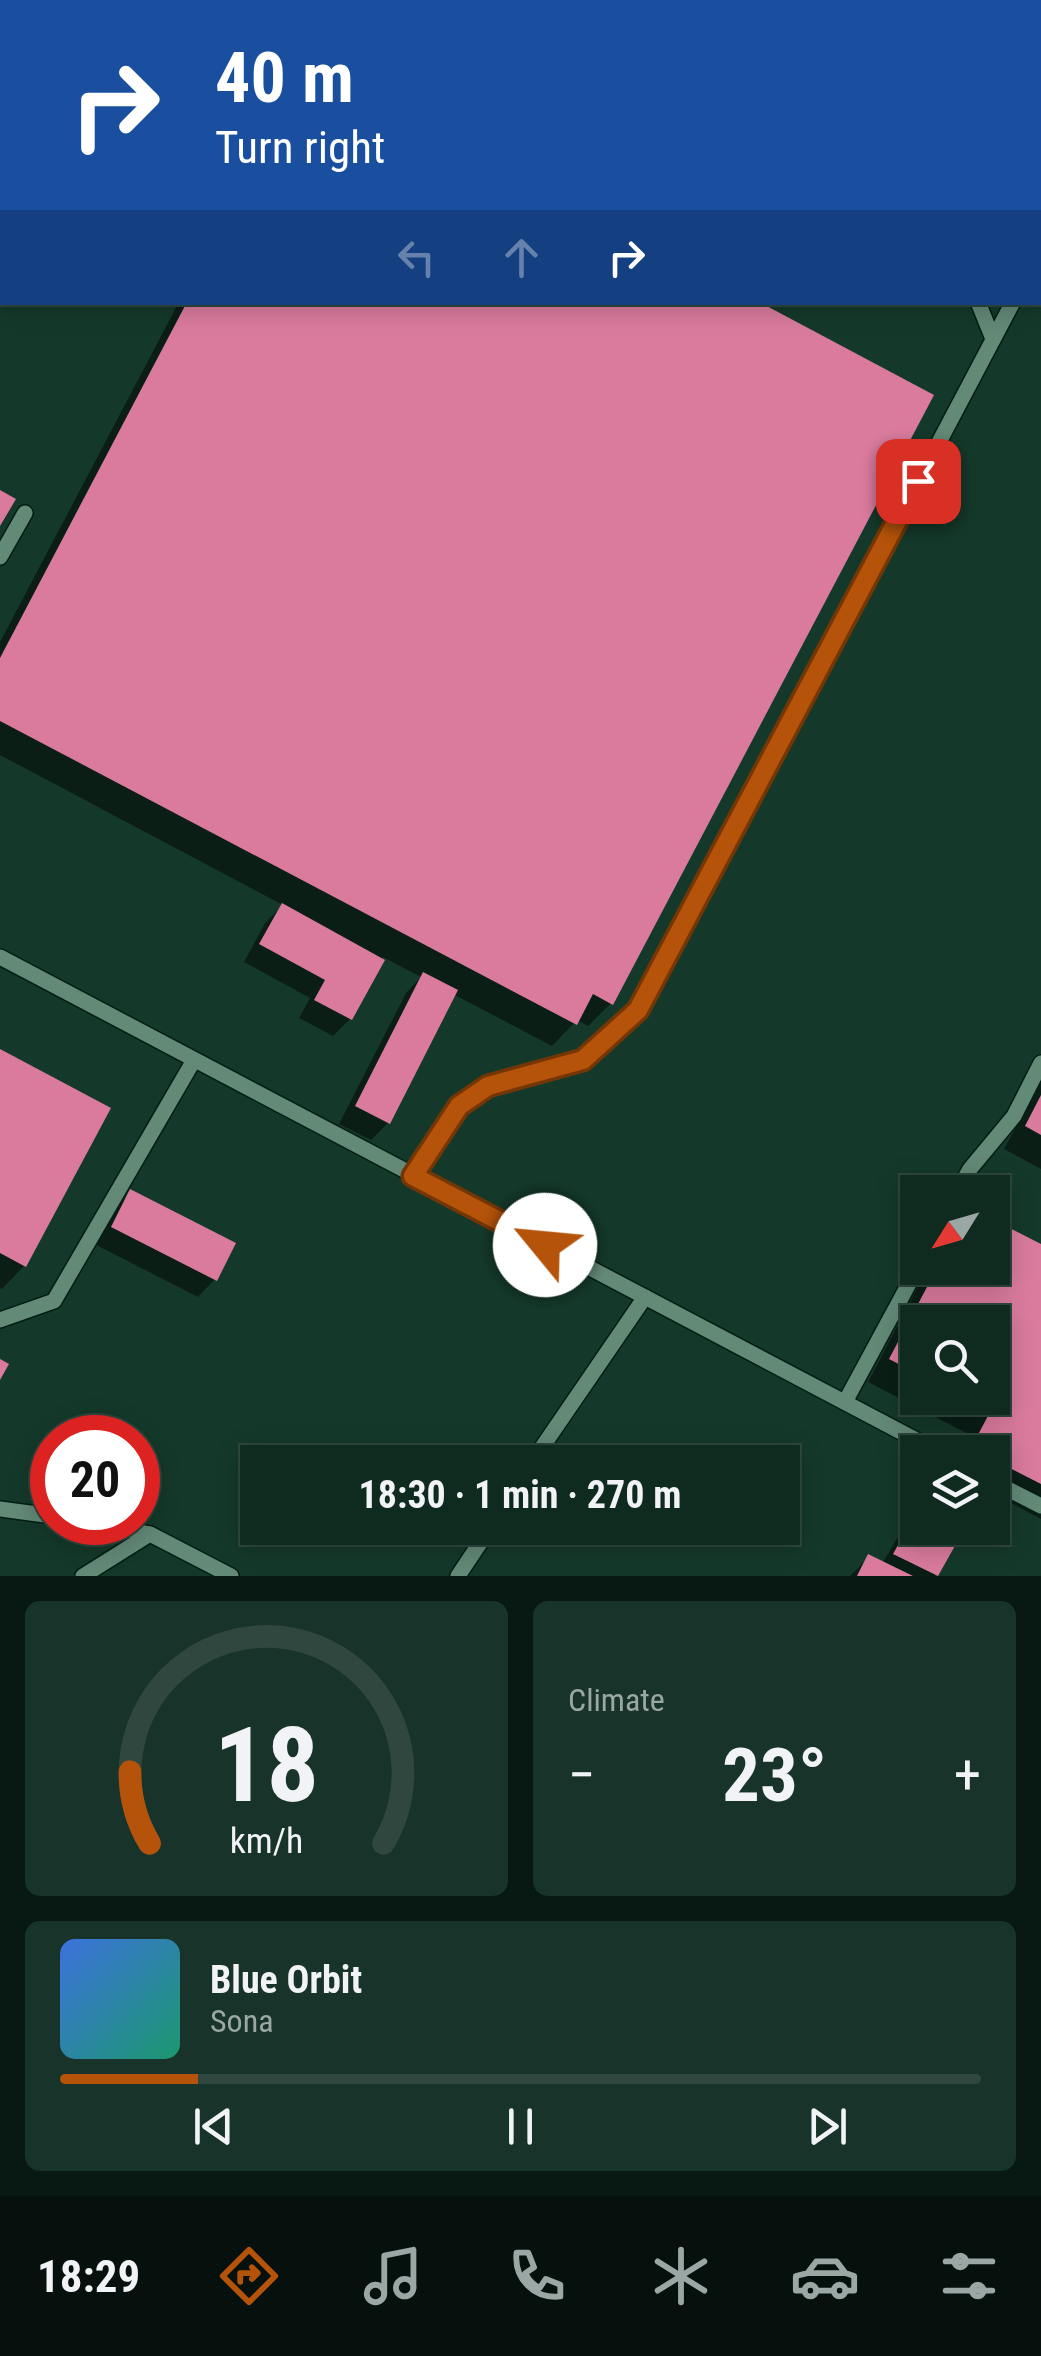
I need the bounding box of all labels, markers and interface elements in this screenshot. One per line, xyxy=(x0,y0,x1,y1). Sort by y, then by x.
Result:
text: 40 m xyxy=(215,37,354,119)
icon: right xyxy=(50,40,180,170)
text: Turn right xyxy=(215,121,385,174)
icon: left xyxy=(389,230,444,285)
icon: ahead xyxy=(494,230,549,285)
icon: right xyxy=(599,230,654,285)
pin xyxy=(876,439,961,524)
icon: arrive xyxy=(891,454,946,509)
north arrow xyxy=(900,1175,1010,1285)
map controls xyxy=(900,1175,1010,1545)
position arrow xyxy=(493,1193,597,1297)
button: search xyxy=(900,1305,1010,1415)
speed limit sign: 20 xyxy=(30,1415,160,1545)
button: layers xyxy=(900,1435,1010,1545)
text: 18:30 · 1 min · 270 m xyxy=(359,1473,681,1517)
text: Climate xyxy=(568,1681,665,1719)
text: 18 xyxy=(214,1705,319,1826)
text: 23° xyxy=(722,1731,827,1819)
text: − xyxy=(568,1743,596,1807)
text: + xyxy=(954,1743,981,1807)
text: km/h xyxy=(230,1820,303,1862)
text: Blue Orbit xyxy=(210,1958,362,2002)
text: Sona xyxy=(210,2002,273,2040)
icon: previous xyxy=(186,2099,241,2154)
icon: pause xyxy=(493,2099,548,2154)
icon: next xyxy=(800,2099,855,2154)
icon: directions xyxy=(214,2241,284,2311)
icon: music xyxy=(358,2241,428,2311)
icon: phone xyxy=(502,2241,572,2311)
icon: climate xyxy=(646,2241,716,2311)
icon: car xyxy=(790,2241,860,2311)
icon: filters xyxy=(934,2241,1004,2311)
text: 18:29 xyxy=(37,2250,140,2303)

